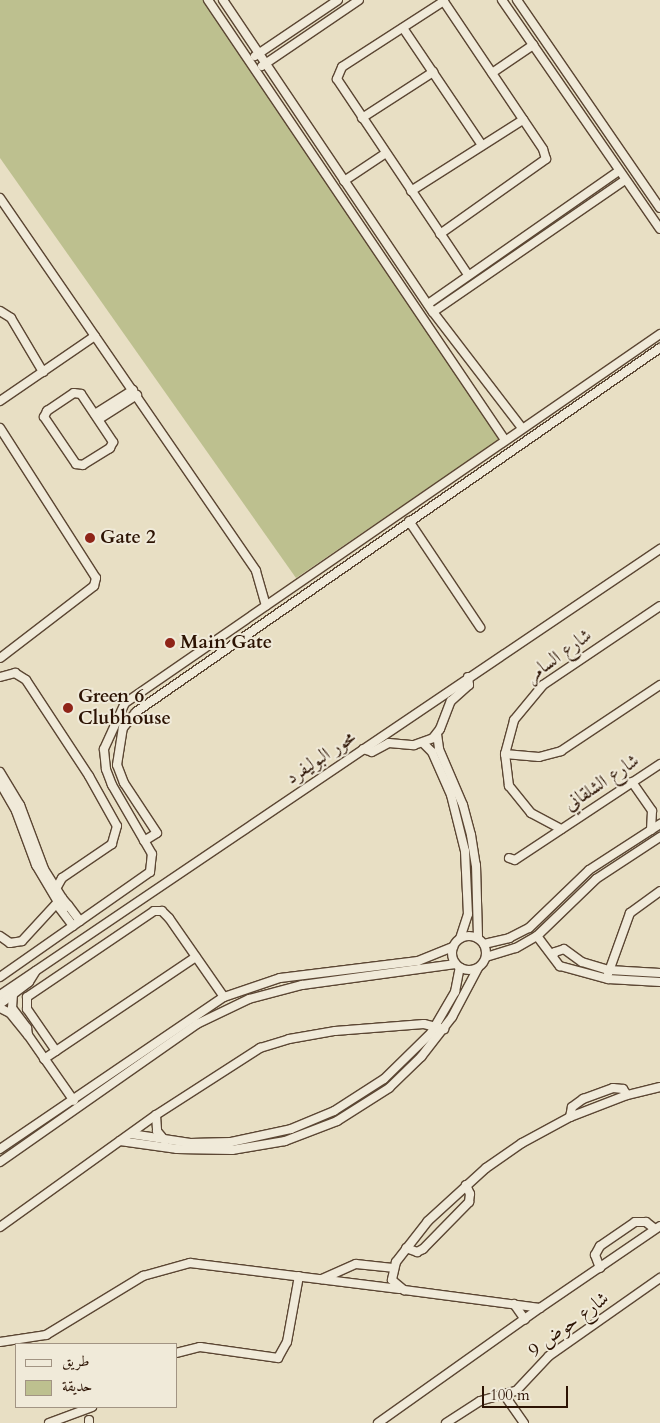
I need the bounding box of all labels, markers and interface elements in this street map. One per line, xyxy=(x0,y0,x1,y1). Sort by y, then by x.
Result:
place label: Gate 2 xyxy=(100,527,156,549)
marker: Gate 2 xyxy=(84,532,96,544)
street label: شارع السامر xyxy=(521,624,597,688)
place label: Main Gate xyxy=(180,632,272,654)
marker: Main Gate xyxy=(164,637,176,649)
place label: Green 6 Clubhouse xyxy=(78,686,171,730)
marker: Green 6 Clubhouse xyxy=(62,702,74,714)
street label: محور البوليفرد xyxy=(282,726,360,790)
street label: شارع الشلقاني xyxy=(560,750,644,816)
street label: شارع حوض 9 xyxy=(524,1287,614,1363)
legend xyxy=(15,1343,178,1408)
text: طريق xyxy=(62,1351,89,1371)
text: حديقة xyxy=(62,1376,92,1396)
scale bar xyxy=(485,1376,571,1408)
text: 100 m xyxy=(490,1385,530,1405)

